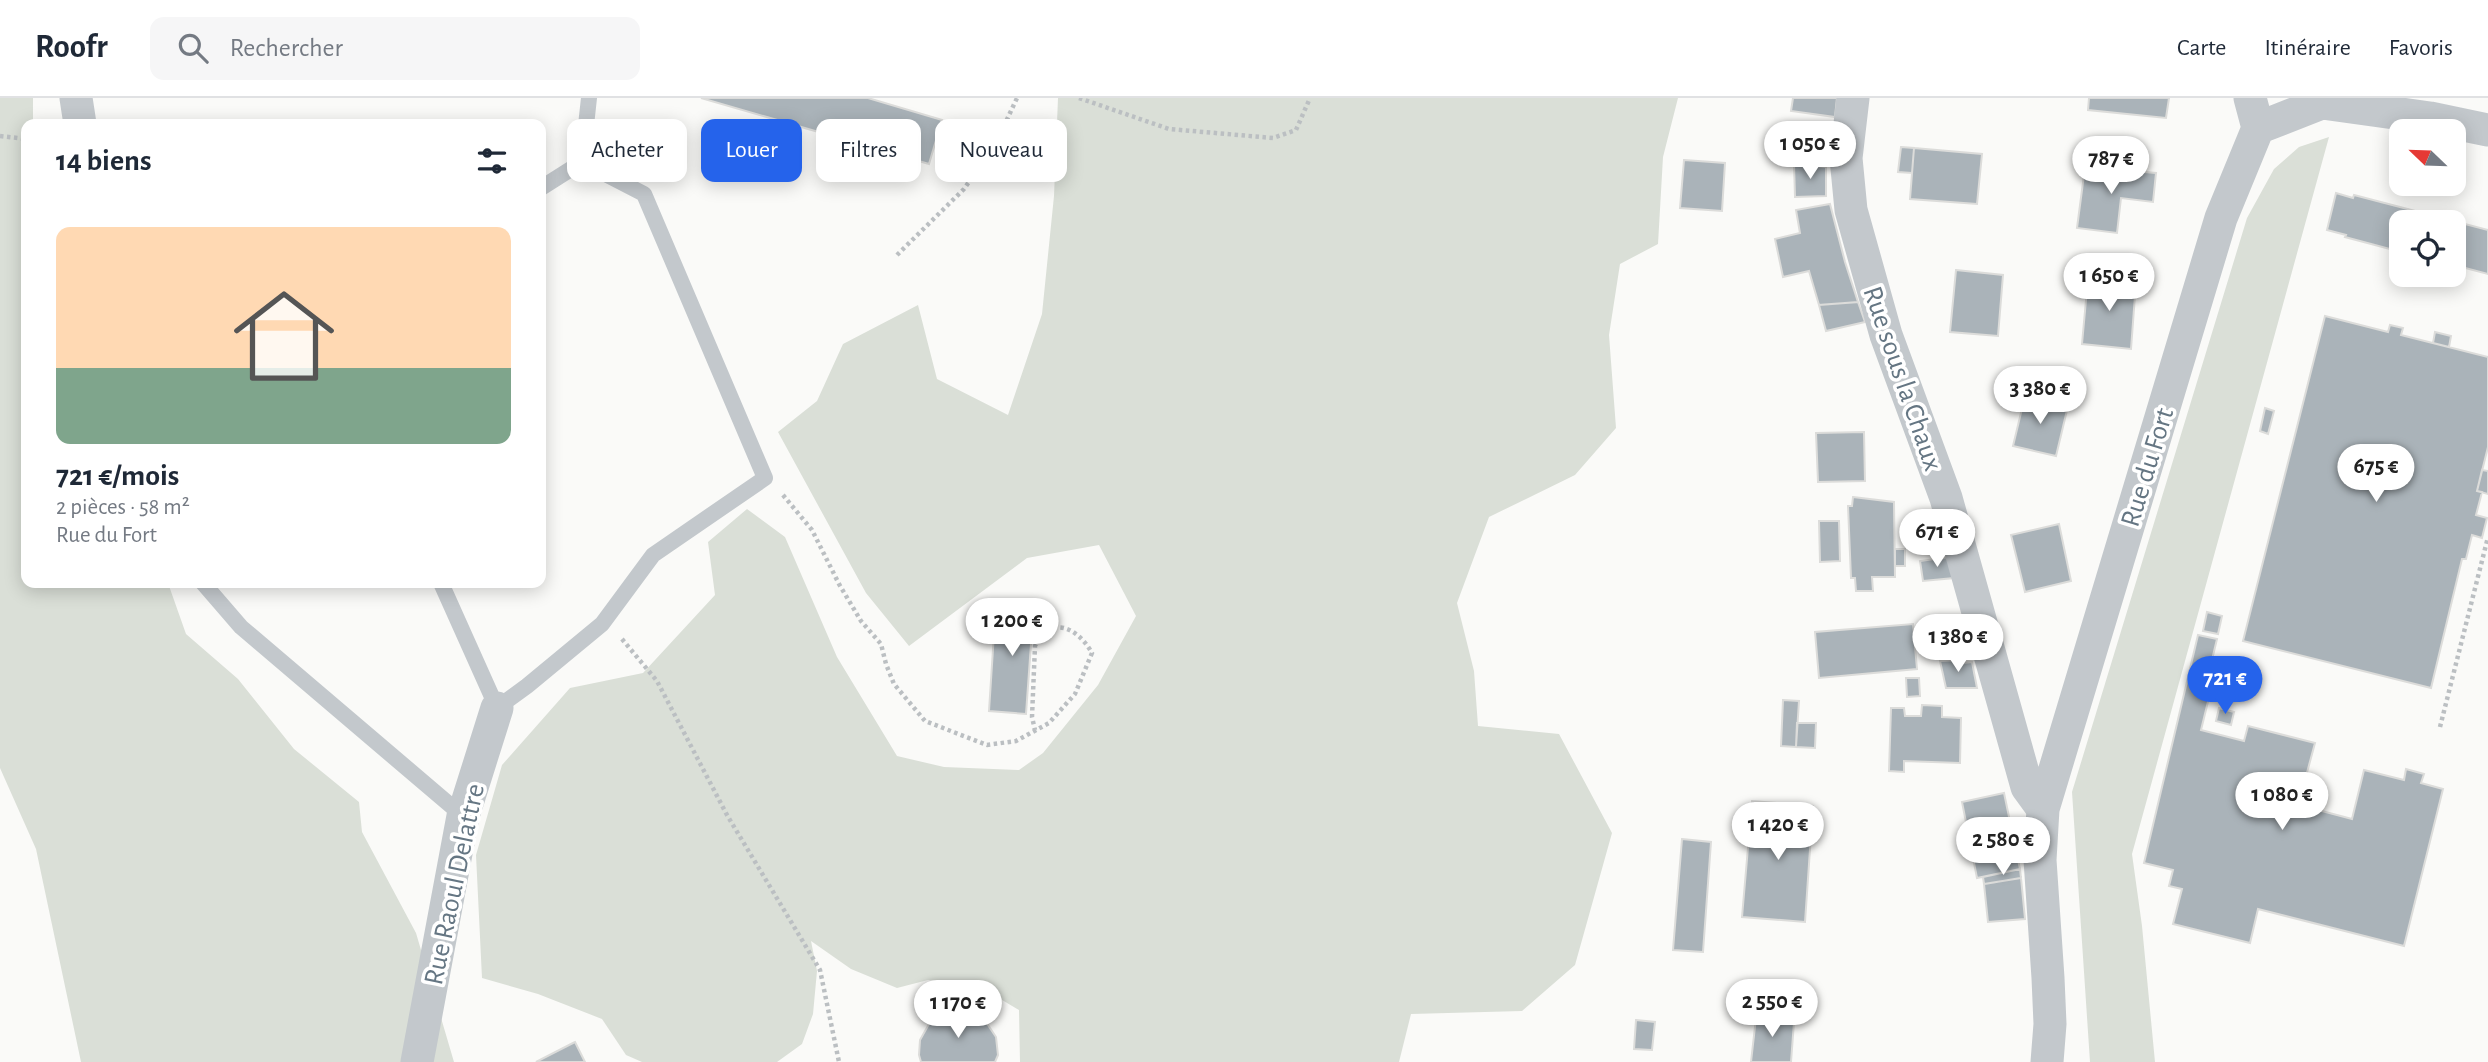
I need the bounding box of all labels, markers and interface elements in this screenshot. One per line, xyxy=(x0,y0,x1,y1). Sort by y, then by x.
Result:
search box xyxy=(150,17,640,80)
icon: search xyxy=(174,29,212,67)
text: Roofr xyxy=(35,31,108,64)
text: Rechercher xyxy=(230,35,343,61)
text: Carte xyxy=(2177,36,2226,60)
text: Itinéraire xyxy=(2264,36,2351,60)
text: Favoris xyxy=(2389,36,2453,60)
chip: Acheter xyxy=(567,119,687,182)
chip: Louer xyxy=(701,119,802,182)
chip: Filtres xyxy=(816,119,921,182)
chip: Nouveau xyxy=(935,119,1067,182)
north arrow xyxy=(2389,119,2466,196)
map controls xyxy=(2389,119,2466,287)
pin: 1 050 € xyxy=(1745,122,1875,181)
text: 1 050 € xyxy=(1780,132,1840,155)
pin: 787 € xyxy=(2062,136,2160,196)
icon: filters xyxy=(473,142,511,180)
text: 14 biens xyxy=(56,146,152,176)
text: 787 € xyxy=(2088,147,2134,170)
button: locate xyxy=(2389,210,2466,287)
pin: 1 650 € xyxy=(2044,254,2174,313)
text: 1 650 € xyxy=(2080,264,2139,287)
icon: home xyxy=(221,273,347,399)
street label: Rue sous la Chaux xyxy=(1857,283,1947,475)
pin: 3 380 € xyxy=(1975,366,2105,426)
text: 3 380 € xyxy=(2010,377,2070,400)
street label: Rue du Fort xyxy=(2117,405,2179,530)
pin: 675 € xyxy=(2327,444,2425,504)
text: 675 € xyxy=(2353,455,2399,478)
text: 721 €/mois xyxy=(56,461,179,491)
text: 2 pièces · 58 m² xyxy=(56,496,190,519)
pin: 671 € xyxy=(1888,510,1986,569)
text: 671 € xyxy=(1915,520,1959,543)
text: Rue du Fort xyxy=(56,524,157,547)
pin: 1 200 € xyxy=(947,598,1077,658)
text: 1 200 € xyxy=(982,609,1042,632)
pin: 1 380 € xyxy=(1893,614,2023,674)
text: 1 380 € xyxy=(1928,625,1988,648)
pin: 721 € xyxy=(2176,656,2274,716)
text: 721 € xyxy=(2203,667,2247,690)
pin: 1 080 € xyxy=(2217,772,2347,832)
street label: Rue Raoul Delattre xyxy=(420,781,490,988)
text: 1 080 € xyxy=(2251,783,2313,806)
pin: 1 420 € xyxy=(1713,802,1843,862)
text: 1 420 € xyxy=(1748,813,1808,836)
pin: 2 580 € xyxy=(1938,818,2068,877)
text: 2 580 € xyxy=(1972,828,2034,851)
pin: 2 550 € xyxy=(1707,979,1837,1039)
pin: 1 170 € xyxy=(893,981,1023,1040)
text: 2 550 € xyxy=(1742,990,1802,1013)
text: 1 170 € xyxy=(930,991,986,1014)

